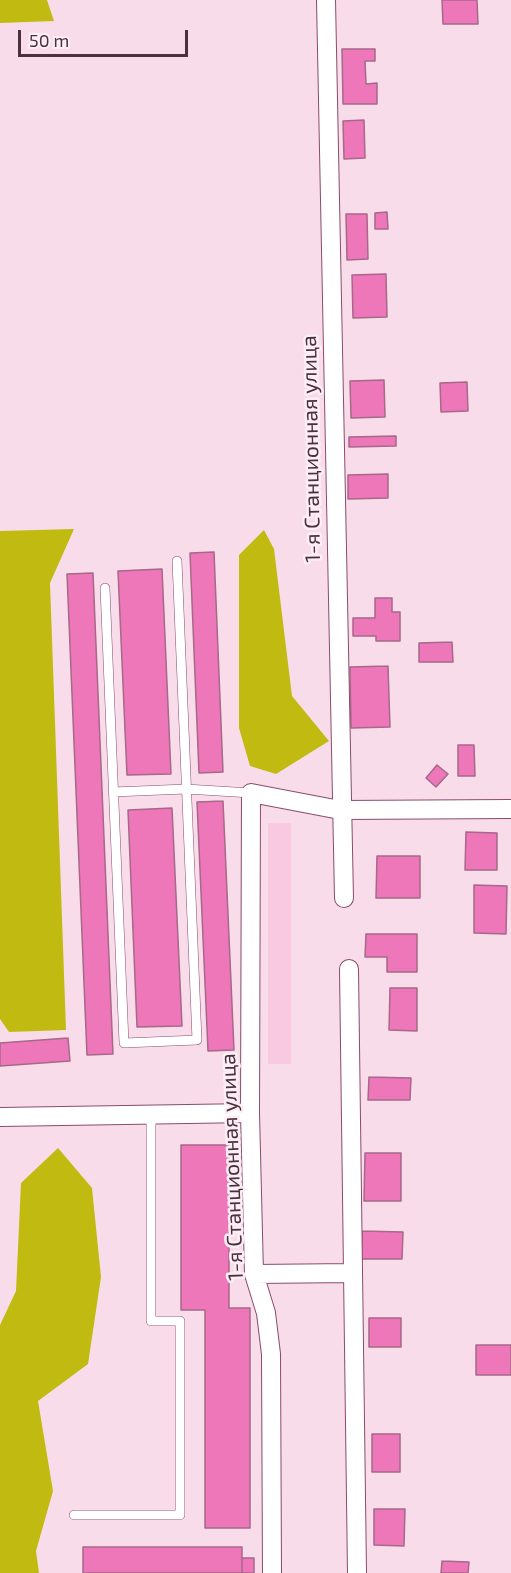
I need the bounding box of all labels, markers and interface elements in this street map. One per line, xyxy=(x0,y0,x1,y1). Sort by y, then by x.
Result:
scale bar xyxy=(21,18,190,56)
text: 50 m xyxy=(29,29,69,51)
street label: 1-я Станционная улица xyxy=(296,335,326,563)
street label: 1-я Станционная улица xyxy=(215,1053,249,1281)

